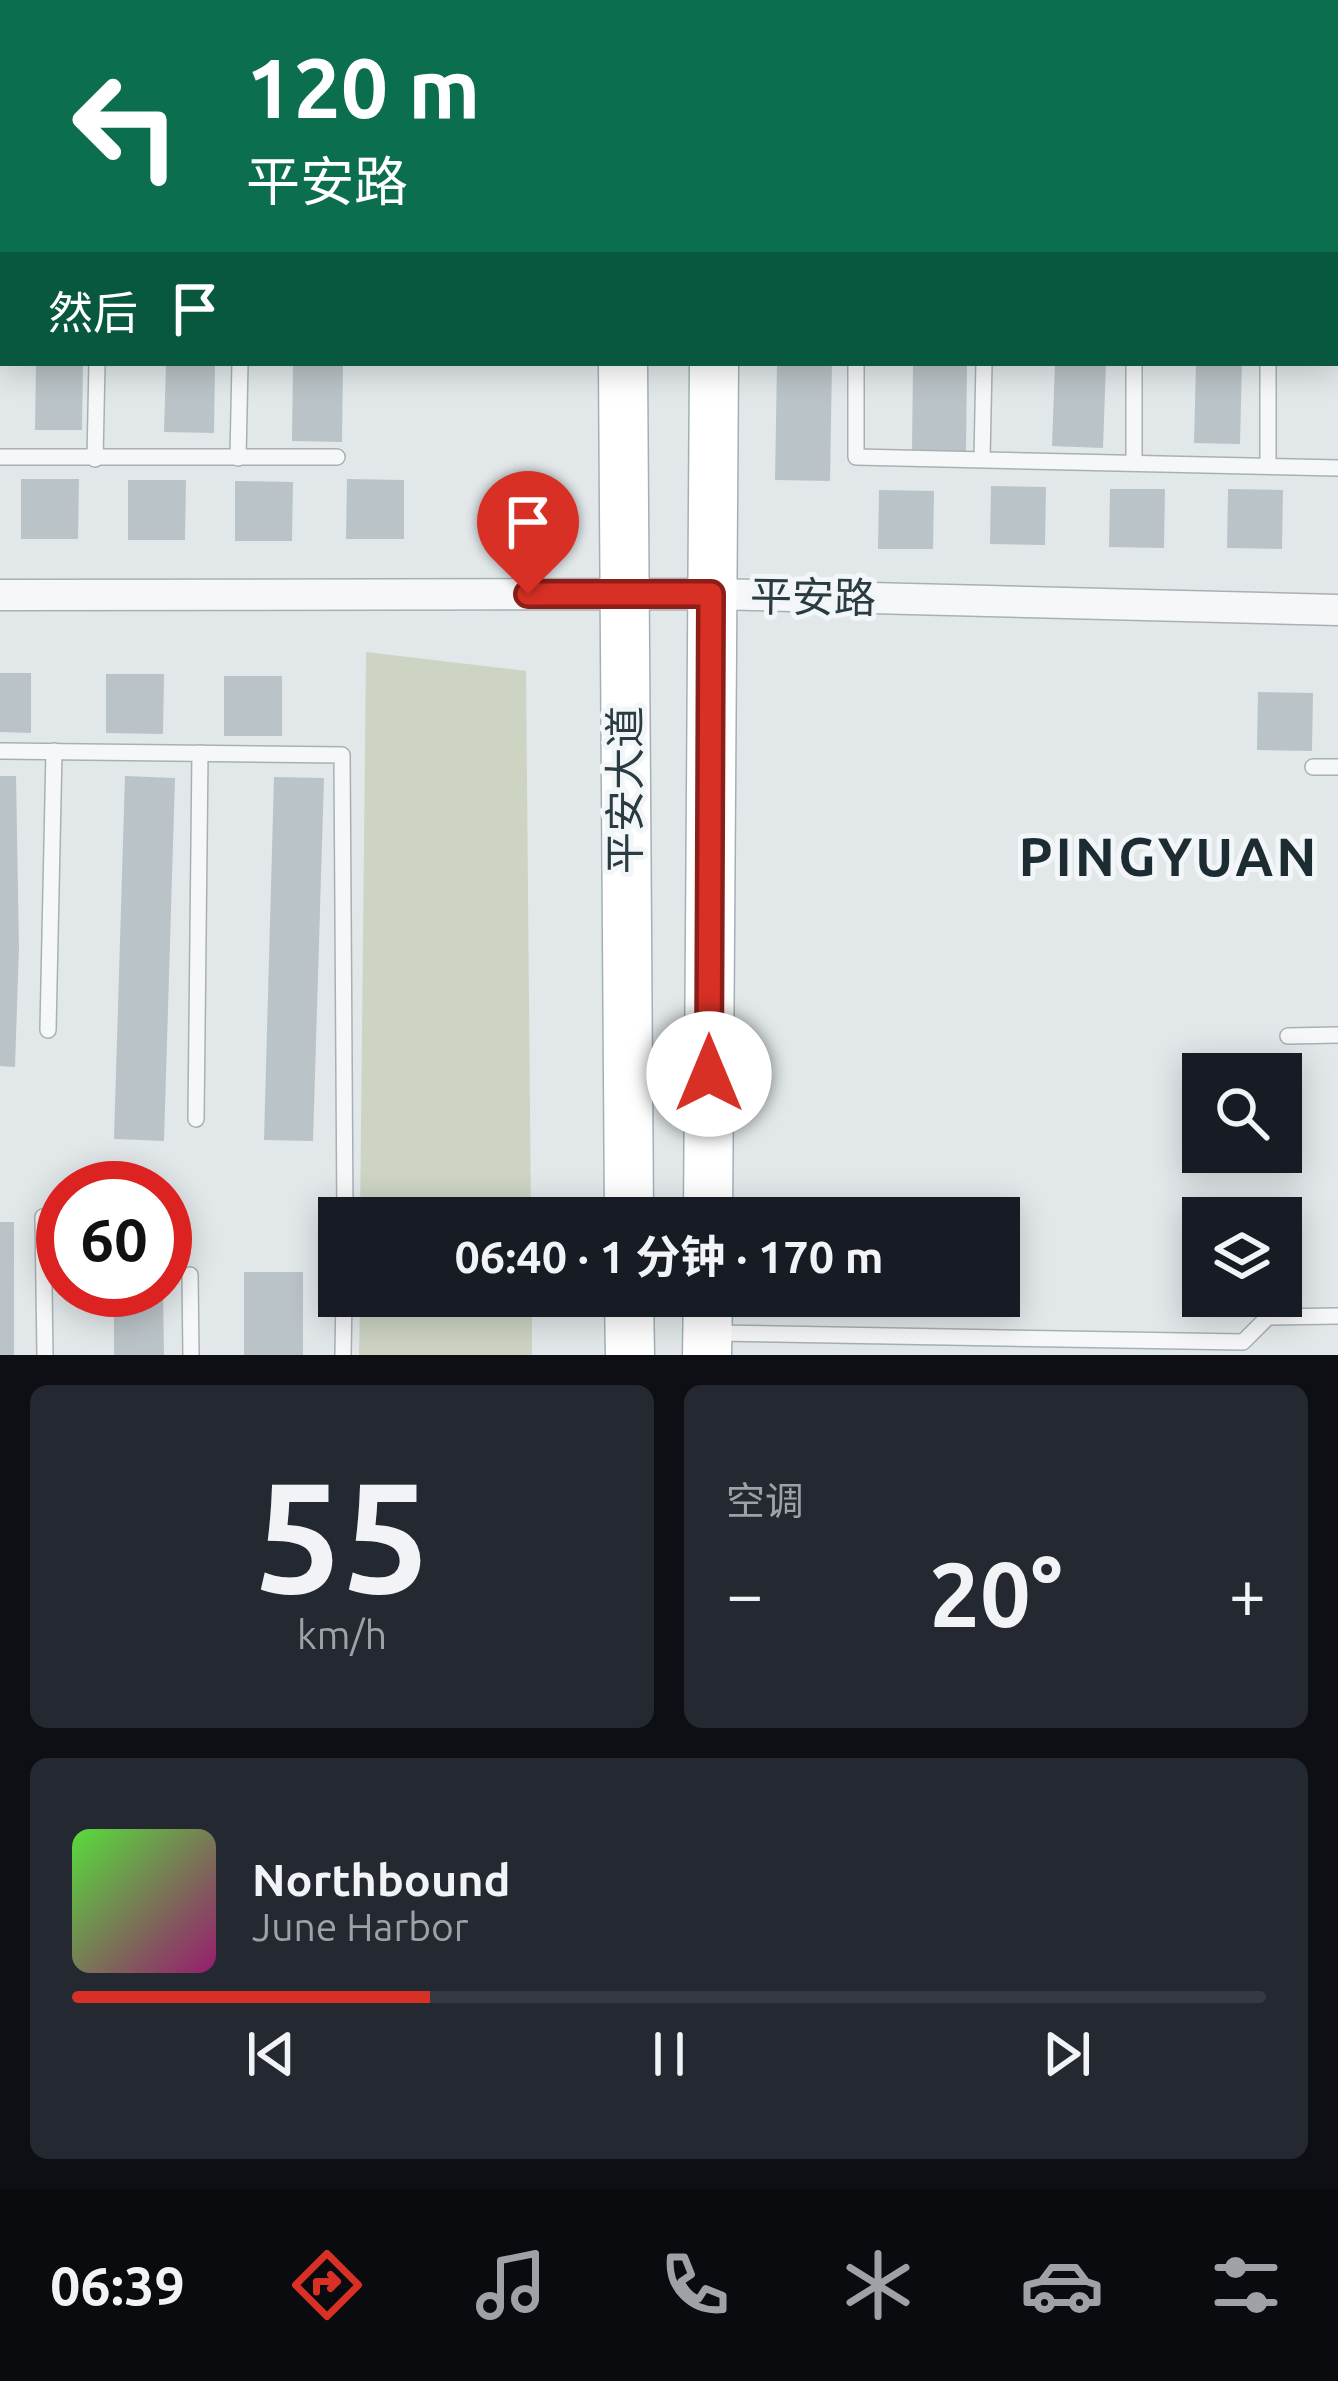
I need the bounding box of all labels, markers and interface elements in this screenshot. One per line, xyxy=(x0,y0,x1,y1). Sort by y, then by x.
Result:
text: 120 m xyxy=(246,40,480,134)
icon: left xyxy=(48,48,204,204)
text: 平安路 xyxy=(246,151,408,211)
icon: arrive xyxy=(162,276,228,342)
text: 然后 xyxy=(48,287,138,338)
pin xyxy=(477,471,579,594)
icon: arrive xyxy=(495,489,561,555)
street label: 平安路 xyxy=(750,572,876,621)
street label: 平安大道 xyxy=(601,706,648,874)
district label: PINGYUAN xyxy=(1018,826,1320,886)
position arrow xyxy=(646,1011,772,1137)
map controls xyxy=(1182,1053,1302,1317)
button: search xyxy=(1182,1053,1302,1173)
speed limit sign: 60 xyxy=(36,1161,192,1317)
button: layers xyxy=(1182,1197,1302,1317)
text: 06:40 · 1 分钟 · 170 m xyxy=(454,1231,884,1282)
text: 55 xyxy=(254,1448,430,1622)
text: 空调 xyxy=(726,1479,804,1522)
text: 20° xyxy=(929,1543,1063,1644)
text: − xyxy=(726,1556,763,1630)
text: + xyxy=(1229,1556,1266,1630)
text: km/h xyxy=(297,1613,387,1656)
text: Northbound xyxy=(252,1854,511,1905)
text: June Harbor xyxy=(252,1905,469,1948)
icon: previous xyxy=(238,2021,304,2087)
icon: pause xyxy=(636,2021,702,2087)
icon: next xyxy=(1034,2021,1100,2087)
icon: directions xyxy=(285,2243,369,2327)
icon: music xyxy=(469,2243,553,2327)
icon: phone xyxy=(653,2243,737,2327)
icon: climate xyxy=(836,2243,920,2327)
icon: car xyxy=(1020,2243,1104,2327)
icon: filters xyxy=(1204,2243,1288,2327)
text: 06:39 xyxy=(50,2255,185,2315)

